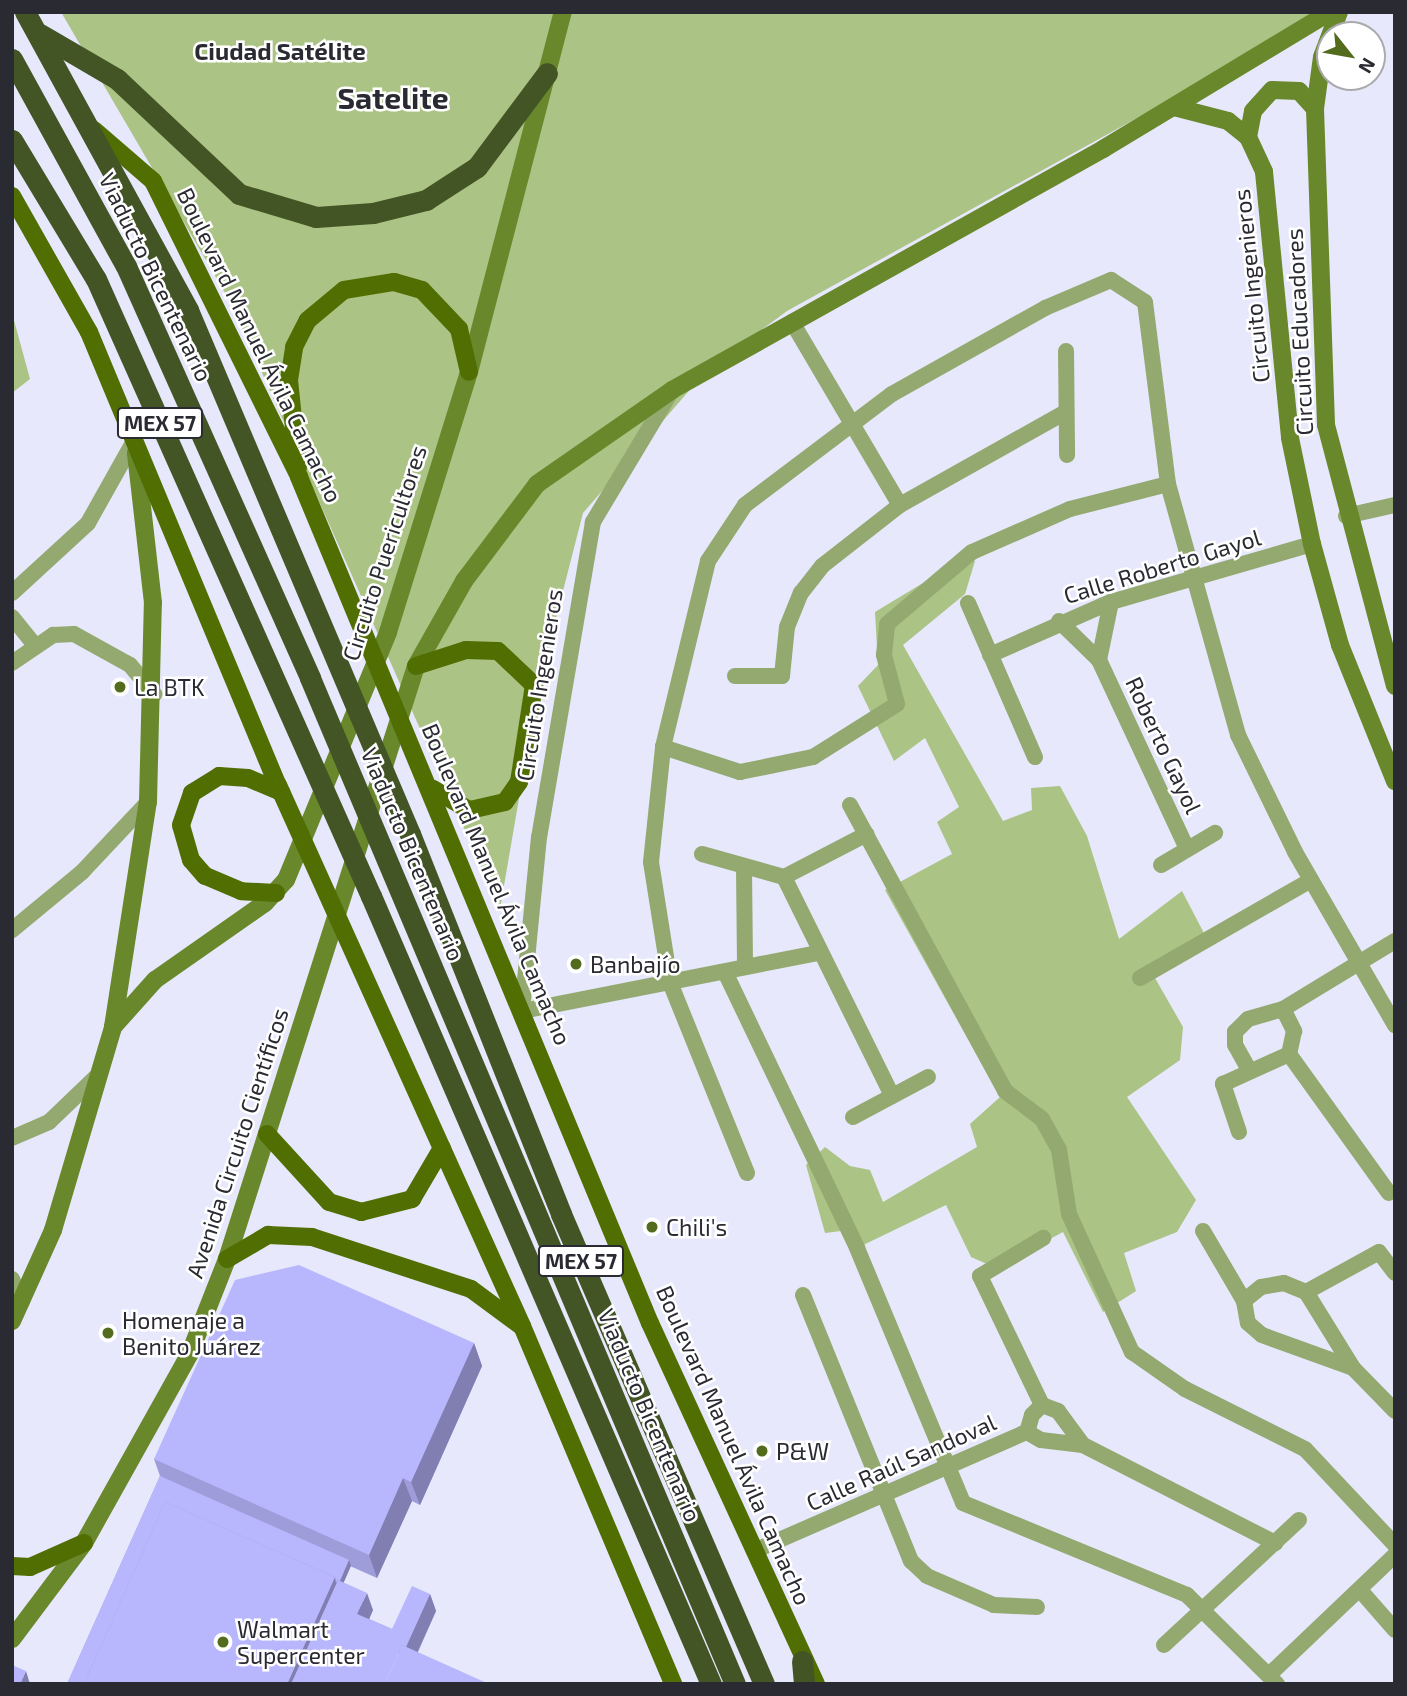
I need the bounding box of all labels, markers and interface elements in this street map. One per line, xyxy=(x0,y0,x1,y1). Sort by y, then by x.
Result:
north arrow xyxy=(1316,21,1386,91)
district label: Ciudad Satélite xyxy=(194,37,366,65)
text: N xyxy=(1354,54,1381,78)
district label: Satelite xyxy=(337,79,449,115)
street label: Viaducto Bicentenario xyxy=(93,168,219,386)
street label: Boulevard Manuel Ávila Camacho xyxy=(171,183,349,507)
street label: Circuito Ingenieros xyxy=(1227,188,1275,384)
street label: Circuito Educadores xyxy=(1280,228,1318,436)
road number: MEX 57 xyxy=(116,406,204,440)
street label: Circuito Puericultores xyxy=(336,442,432,664)
street label: Calle Roberto Gayol xyxy=(1060,523,1264,609)
street label: Circuito Ingenieros xyxy=(510,587,568,783)
street label: Roberto Gayol xyxy=(1120,672,1208,818)
place label: La BTK xyxy=(134,673,205,701)
marker: La BTK xyxy=(112,679,128,695)
street label: Boulevard Manuel Ávila Camacho xyxy=(416,719,578,1049)
street label: Viaducto Bicentenario xyxy=(356,743,470,965)
place label: Banbajío xyxy=(590,950,681,978)
marker: Banbajío xyxy=(568,956,584,972)
street label: Avenida Circuito Científicos xyxy=(180,1005,294,1281)
place label: Chili's xyxy=(666,1213,727,1241)
marker: Chili's xyxy=(644,1219,660,1235)
road number: MEX 57 xyxy=(537,1244,625,1278)
street label: Boulevard Manuel Ávila Camacho xyxy=(651,1281,817,1609)
street label: Viaducto Bicentenario xyxy=(593,1304,707,1526)
place label: Homenaje a Benito Juárez xyxy=(122,1306,261,1360)
marker: Homenaje a Benito Juárez xyxy=(100,1325,116,1341)
street label: Calle Raúl Sandoval xyxy=(802,1408,1000,1516)
place label: P&W xyxy=(776,1437,829,1465)
marker: P&W xyxy=(754,1443,770,1459)
place label: Walmart Supercenter xyxy=(237,1615,365,1669)
marker: Walmart Supercenter xyxy=(215,1634,231,1650)

